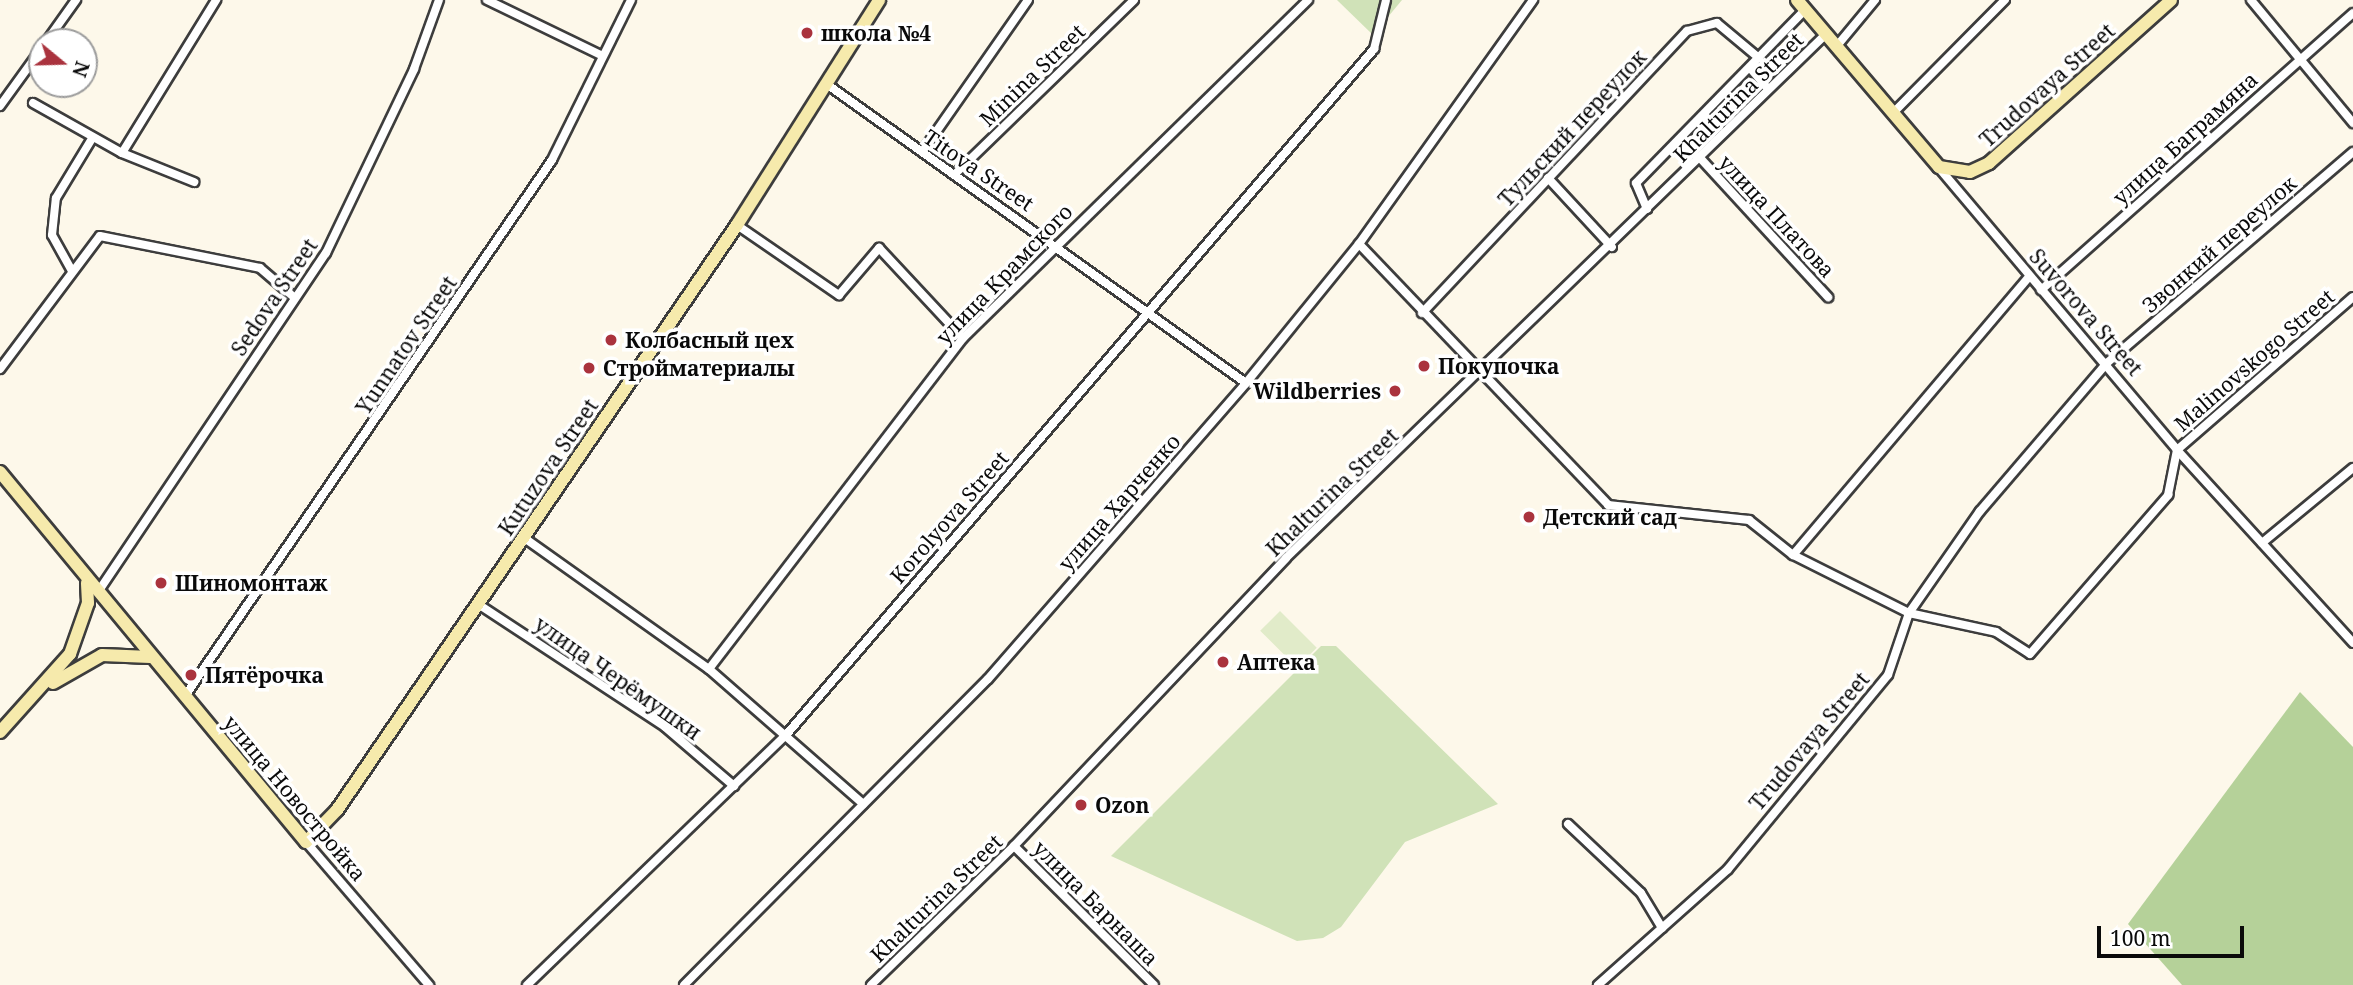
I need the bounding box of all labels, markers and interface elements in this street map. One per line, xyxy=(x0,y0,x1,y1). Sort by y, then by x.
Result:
street label: Trudovaya Street xyxy=(1975,18,2119,152)
street label: Minina Street xyxy=(974,19,1090,131)
place label: школа №4 xyxy=(821,20,931,46)
marker: школа №4 xyxy=(799,25,815,41)
street label: Khalturina Street xyxy=(1668,27,1808,167)
north arrow xyxy=(28,28,98,98)
street label: Тульский переулок xyxy=(1493,44,1651,212)
text: N xyxy=(66,58,96,80)
street label: улица Баграмяна xyxy=(2107,66,2263,210)
street label: Titova Street xyxy=(919,124,1039,216)
street label: улица Платова xyxy=(1714,149,1840,283)
street label: Звонкий переулок xyxy=(2137,170,2301,318)
street label: улица Крамского xyxy=(931,199,1077,349)
street label: Sedova Street xyxy=(226,234,322,360)
street label: Suvorova Street xyxy=(2024,244,2148,380)
street label: Yunnatov Street xyxy=(351,271,461,419)
street label: Malinovskogo Street xyxy=(2169,284,2339,436)
place label: Колбасный цех xyxy=(625,327,794,353)
marker: Колбасный цех xyxy=(603,332,619,348)
place label: Покупочка xyxy=(1438,353,1559,379)
place label: Стройматериалы xyxy=(603,355,795,381)
marker: Покупочка xyxy=(1416,358,1432,374)
marker: Стройматериалы xyxy=(581,360,597,376)
place label: Wildberries xyxy=(1253,378,1381,404)
marker: Wildberries xyxy=(1387,383,1403,399)
street label: Kutuzova Street xyxy=(493,394,603,540)
street label: Khalturina Street xyxy=(1261,423,1403,561)
street label: улица Харченко xyxy=(1053,429,1185,575)
street label: Korolyova Street xyxy=(885,446,1013,588)
place label: Детский сад xyxy=(1543,504,1677,530)
marker: Детский сад xyxy=(1521,509,1537,525)
place label: Шиномонтаж xyxy=(175,570,328,596)
marker: Шиномонтаж xyxy=(153,575,169,591)
street label: улица Черёмушки xyxy=(530,611,706,745)
place label: Аптека xyxy=(1237,649,1316,675)
marker: Аптека xyxy=(1215,654,1231,670)
place label: Пятёрочка xyxy=(205,662,324,688)
marker: Пятёрочка xyxy=(183,667,199,683)
street label: Trudovaya Street xyxy=(1744,667,1874,815)
street label: улица Новостройка xyxy=(218,710,372,886)
place label: Ozon xyxy=(1095,792,1150,818)
marker: Ozon xyxy=(1073,797,1089,813)
street label: Khalturina Street xyxy=(865,829,1007,967)
street label: улица Барнаша xyxy=(1028,835,1164,971)
scale bar xyxy=(2101,912,2248,956)
text: 100 m xyxy=(2110,924,2171,952)

